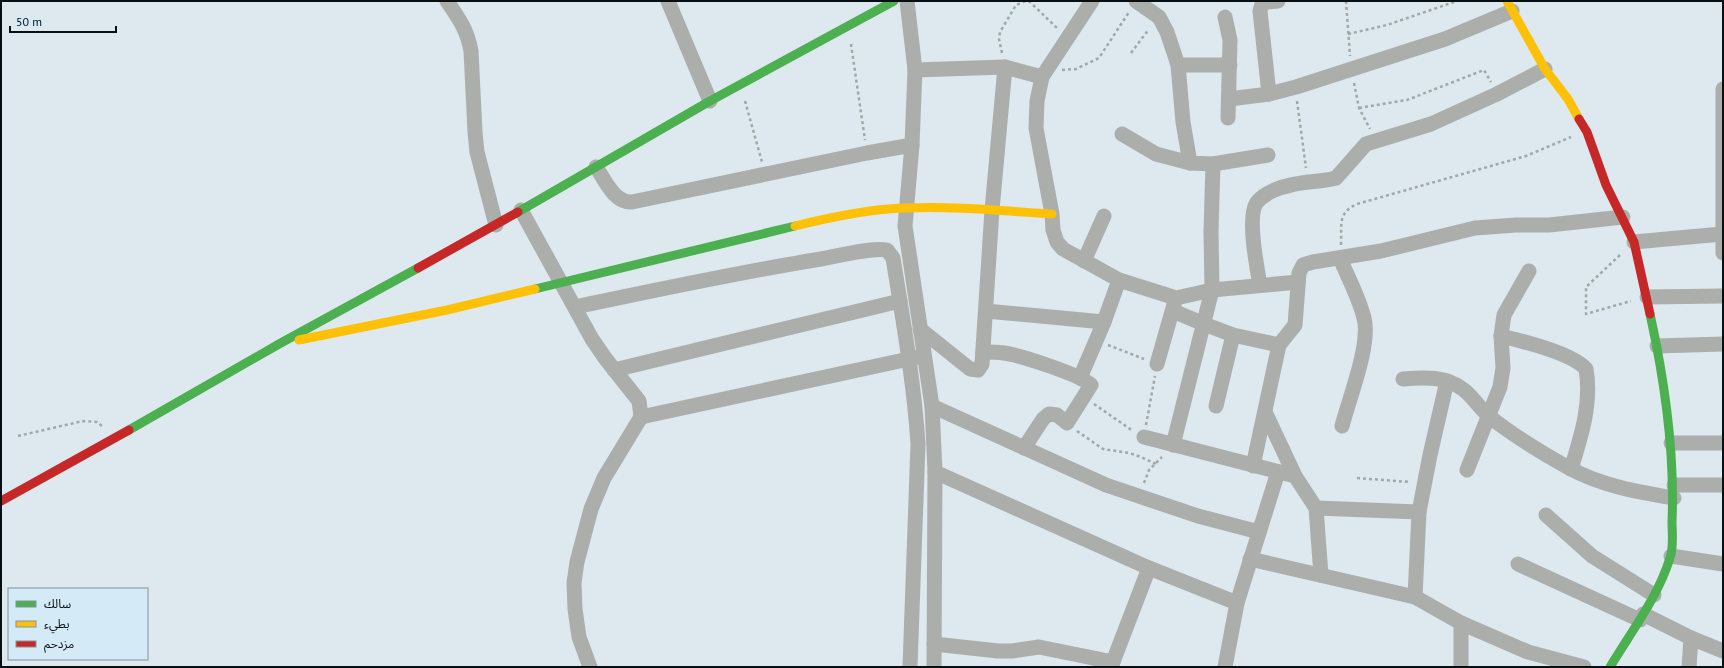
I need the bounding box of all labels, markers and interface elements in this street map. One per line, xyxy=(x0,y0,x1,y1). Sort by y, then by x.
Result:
scale bar xyxy=(10,8,116,34)
text: 50 m xyxy=(16,14,42,29)
legend xyxy=(8,588,148,660)
text: سالك xyxy=(44,596,71,611)
text: بطيء xyxy=(44,616,70,634)
text: مزدحم xyxy=(44,636,74,653)

